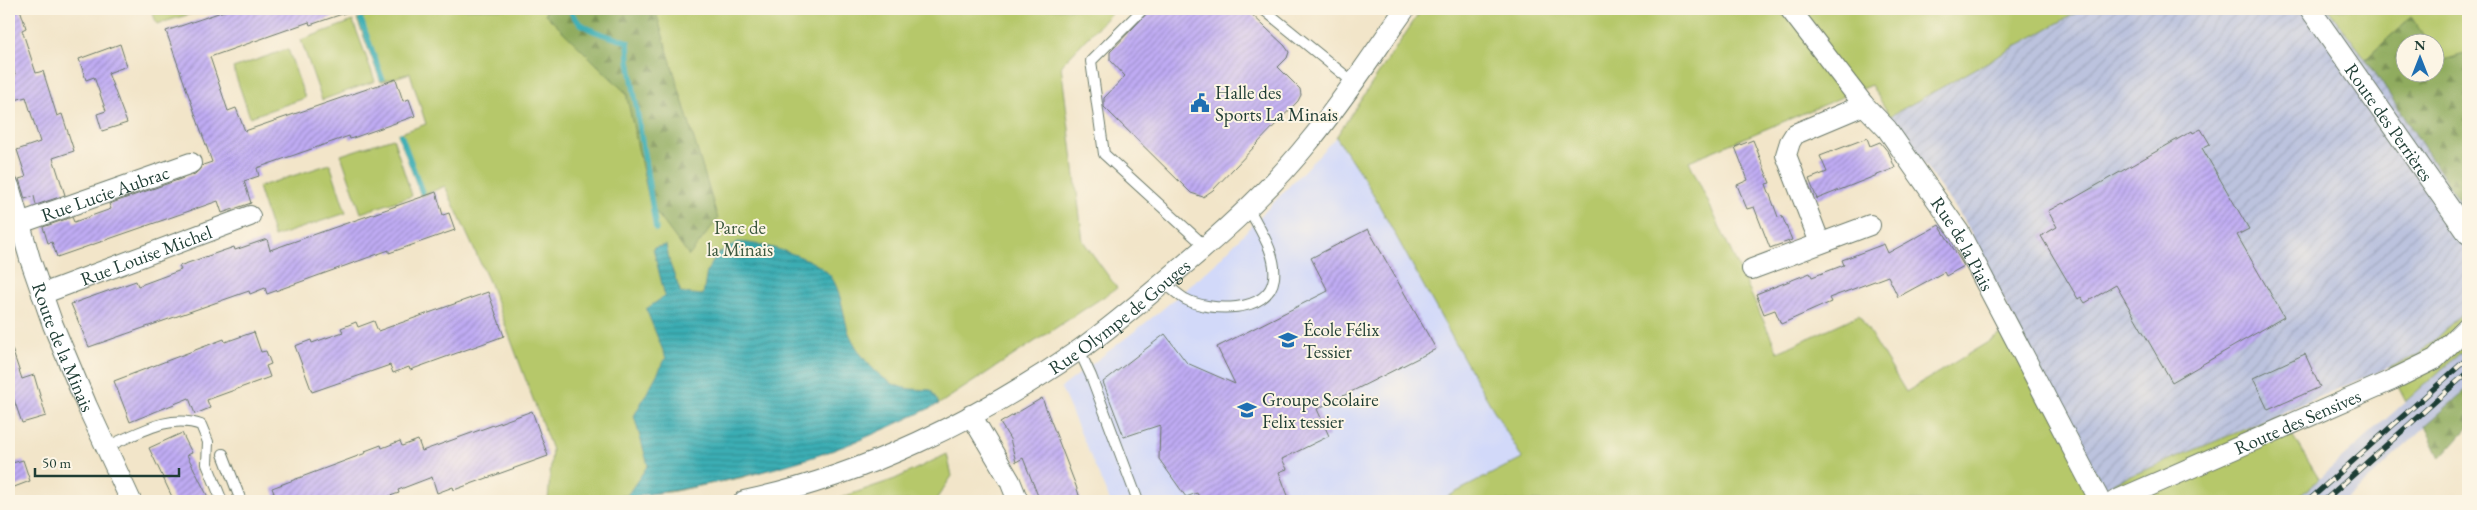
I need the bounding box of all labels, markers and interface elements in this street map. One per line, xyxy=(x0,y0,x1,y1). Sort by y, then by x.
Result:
north arrow xyxy=(2394,32,2444,82)
text: N xyxy=(2414,36,2426,54)
street label: Route des Perrières xyxy=(2339,58,2439,186)
place label: Halle des Sports La Minais xyxy=(1215,80,1338,127)
public building icon: Halle des Sports La Minais xyxy=(1189,92,1211,114)
street label: Rue Lucie Aubrac xyxy=(38,160,173,228)
street label: Rue de la Piais xyxy=(1925,192,2000,295)
park label: Parc de la Minais xyxy=(707,215,773,262)
street label: Rue Louise Michel xyxy=(77,219,216,292)
street label: Rue Olympe de Gouges xyxy=(1044,253,1196,380)
street label: Route de la Minais xyxy=(26,279,100,416)
place label: École Félix Tessier xyxy=(1303,317,1380,364)
school or university icon: École Félix Tessier xyxy=(1277,329,1299,351)
street label: Route des Sensives xyxy=(2230,383,2365,460)
place label: Groupe Scolaire Felix tessier xyxy=(1262,387,1379,434)
school or university icon: Groupe Scolaire Felix tessier xyxy=(1236,399,1258,421)
scale bar xyxy=(35,445,179,477)
text: 50 m xyxy=(42,453,71,472)

